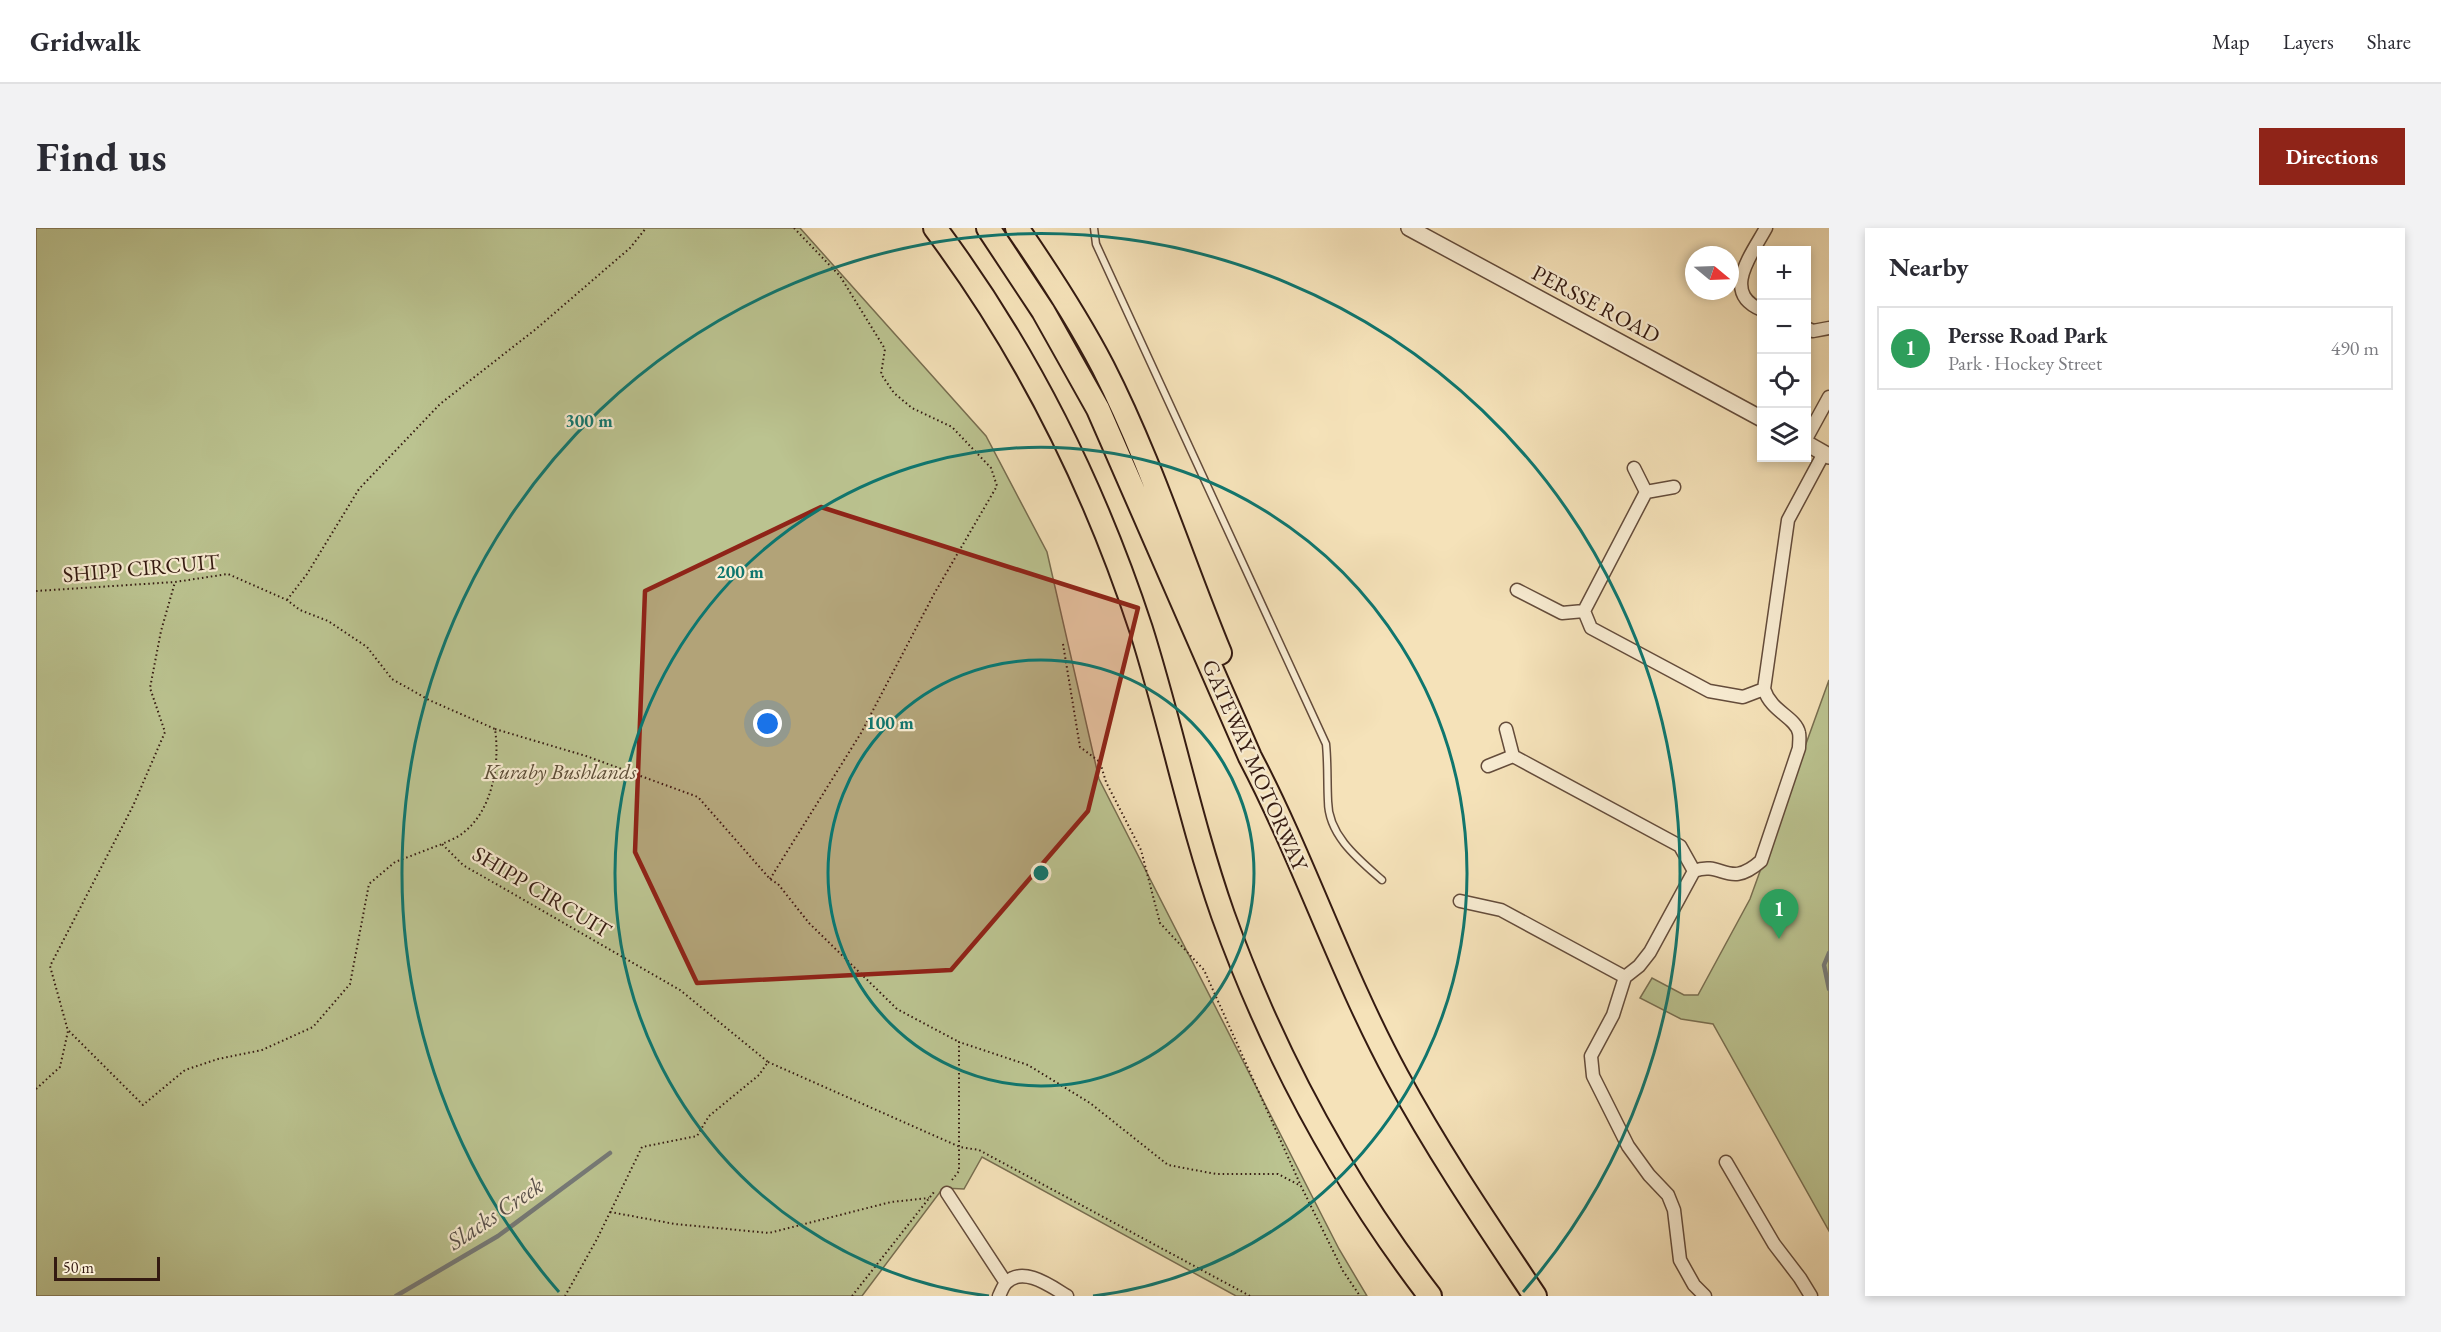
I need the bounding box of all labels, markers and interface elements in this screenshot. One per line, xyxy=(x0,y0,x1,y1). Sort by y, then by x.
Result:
text: Gridwalk xyxy=(30,23,141,59)
text: Map xyxy=(2212,28,2250,55)
text: Layers xyxy=(2283,28,2334,55)
text: Share xyxy=(2367,28,2411,55)
button: Directions xyxy=(2259,128,2405,185)
text: Find us xyxy=(36,129,167,184)
north arrow xyxy=(1685,246,1739,300)
map controls xyxy=(1757,246,1811,462)
button: + xyxy=(1757,246,1811,300)
text: Nearby xyxy=(1889,250,1969,284)
street label: PERSSE ROAD xyxy=(1527,258,1665,350)
button: − xyxy=(1757,300,1811,354)
text: Persse Road Park xyxy=(1948,321,2108,350)
text: 1 xyxy=(1905,335,1916,361)
text: 490 m xyxy=(2331,335,2379,361)
text: Park · Hockey Street xyxy=(1948,350,2102,376)
button: locate xyxy=(1757,354,1811,408)
button: layers xyxy=(1757,408,1811,462)
text: 300 m xyxy=(565,409,613,432)
street label: SHIPP CIRCUIT xyxy=(61,547,221,589)
text: 200 m xyxy=(716,560,764,583)
street label: GATEWAY MOTORWAY xyxy=(1195,655,1315,876)
your location xyxy=(753,709,782,738)
text: 100 m xyxy=(866,711,914,734)
park label: Kuraby Bushlands xyxy=(483,757,637,786)
street label: SHIPP CIRCUIT xyxy=(467,839,617,945)
centre of rings xyxy=(1031,863,1051,883)
pin: 1 xyxy=(1760,890,1798,939)
water label: Slacks Creek xyxy=(440,1169,549,1257)
scale bar xyxy=(54,1254,160,1282)
text: 50 m xyxy=(63,1257,94,1278)

